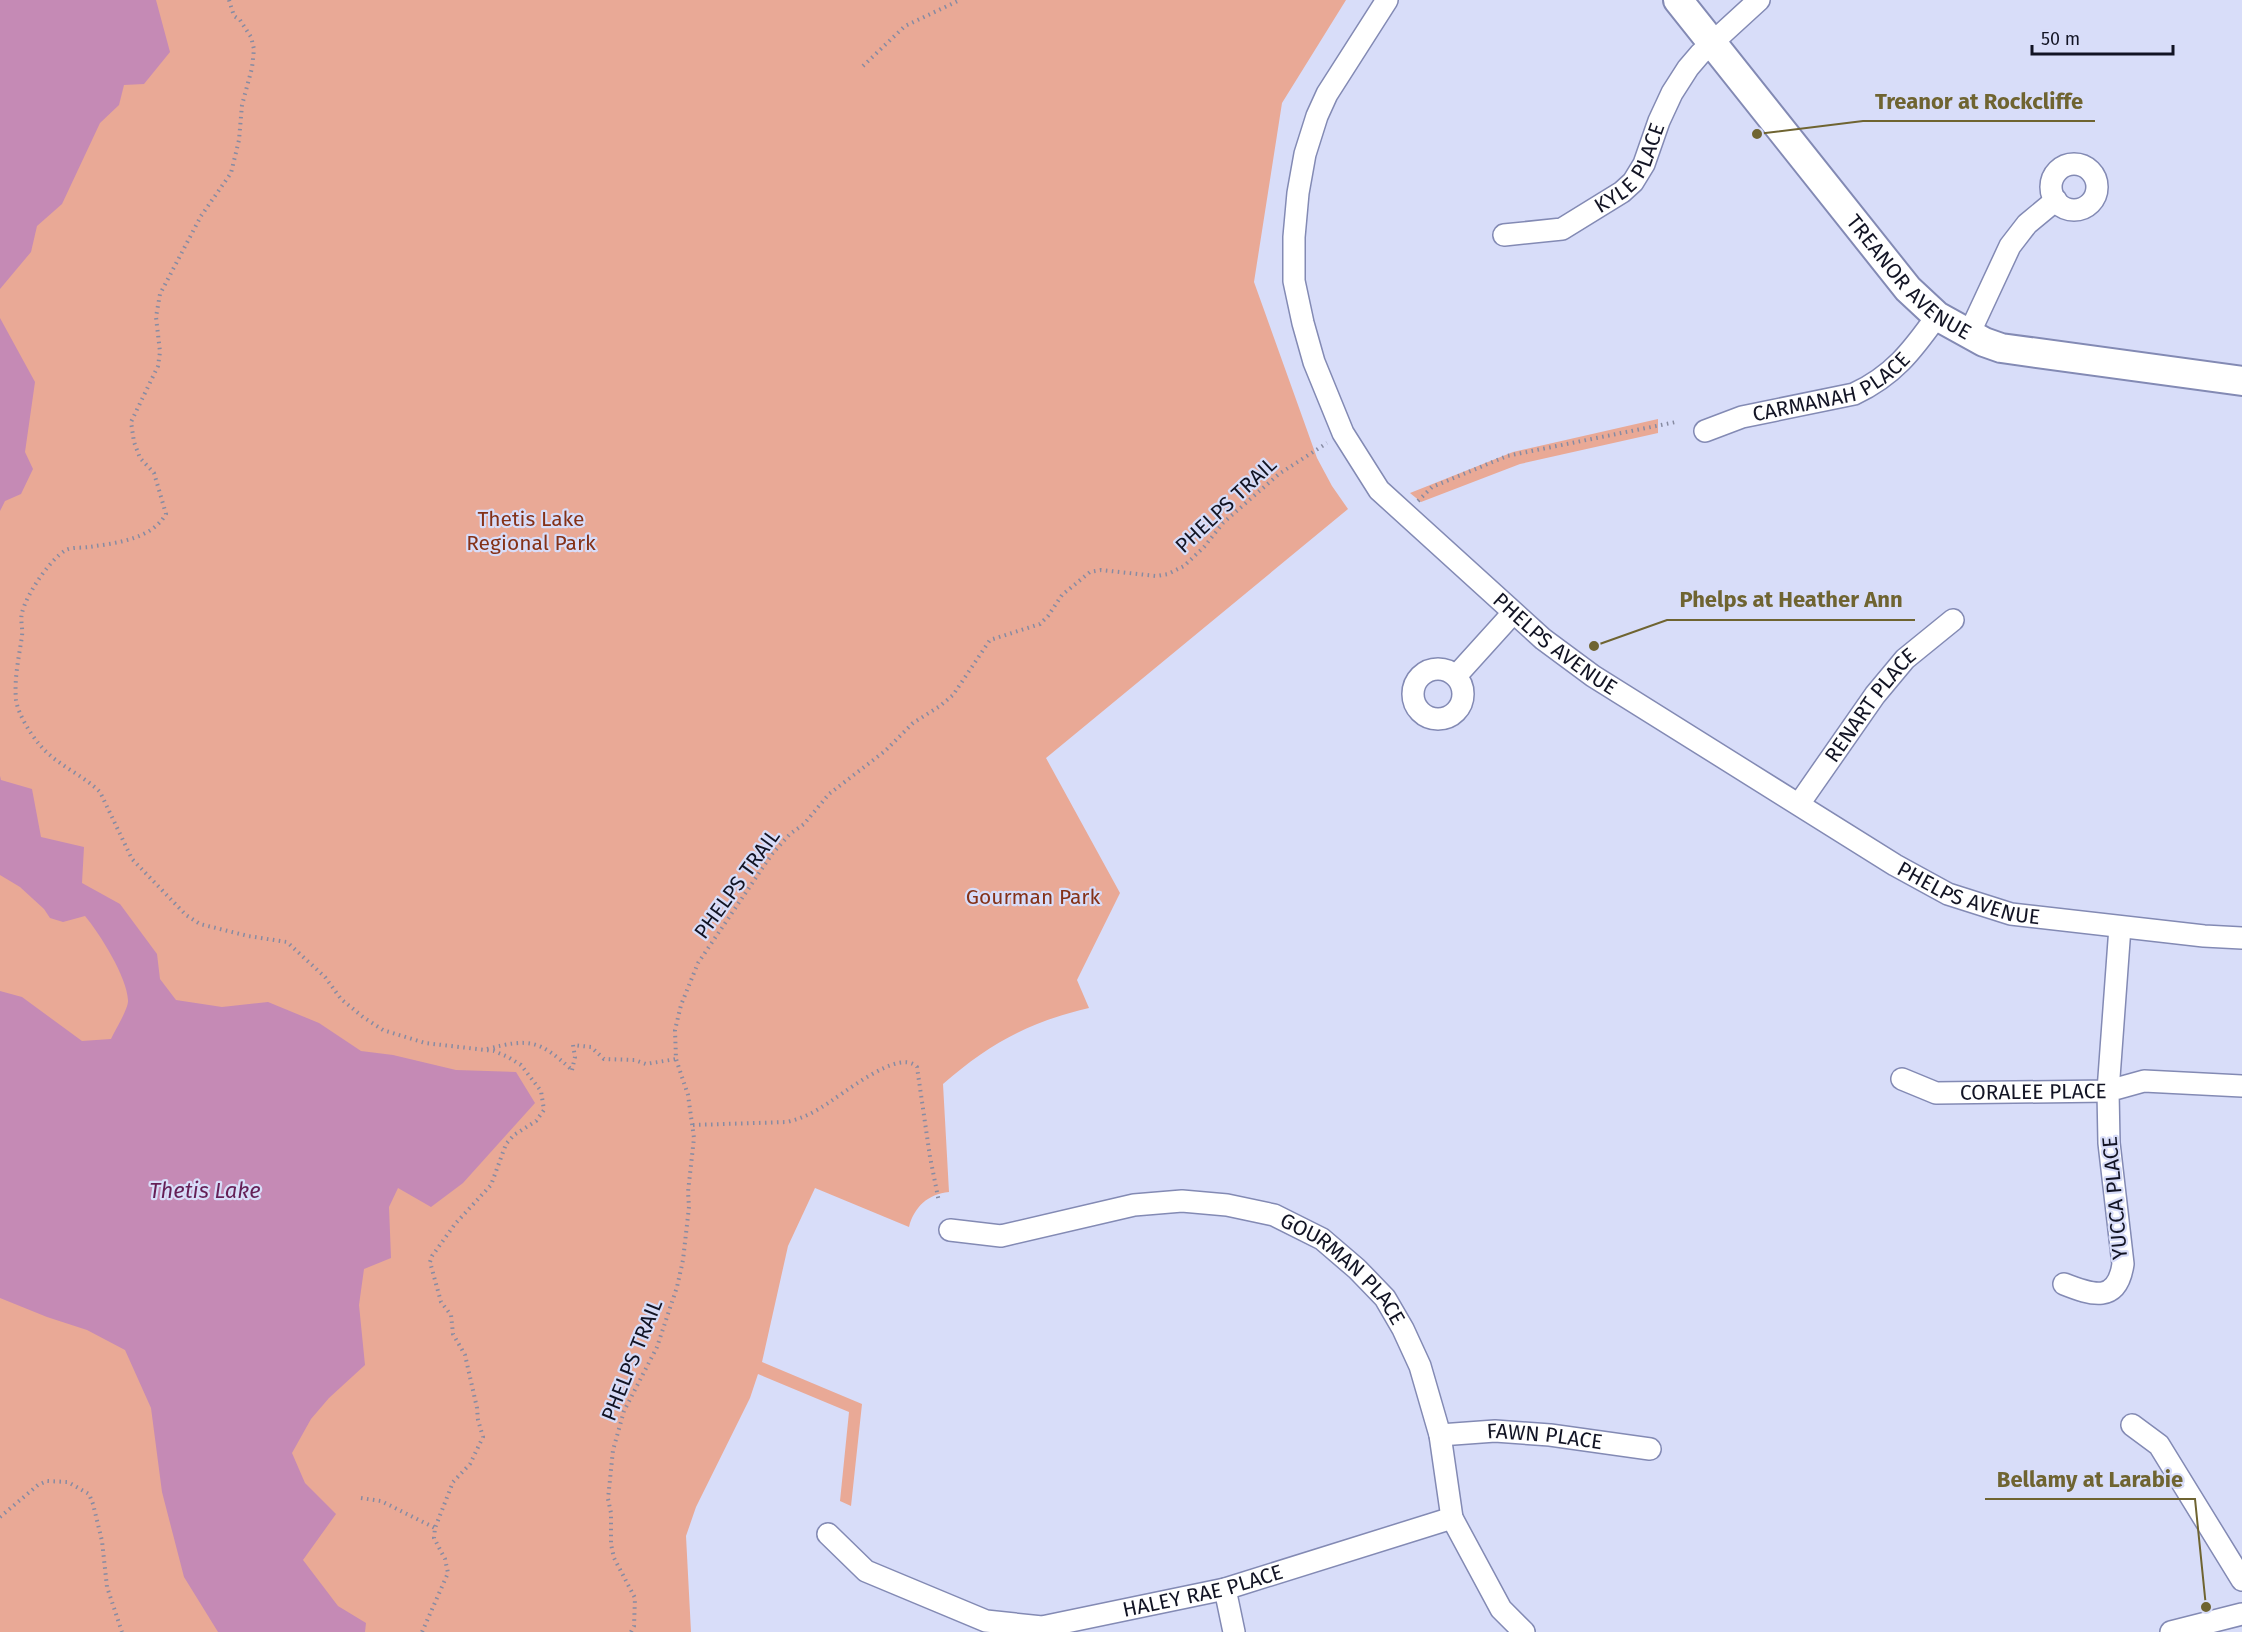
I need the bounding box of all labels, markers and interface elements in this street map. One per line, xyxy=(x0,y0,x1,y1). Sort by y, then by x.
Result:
scale bar xyxy=(2032,18,2173,56)
text: 50 m xyxy=(2041,28,2080,50)
callout: Treanor at Rockcliffe xyxy=(1863,81,2095,121)
text: Treanor at Rockcliffe xyxy=(1875,88,2083,115)
street label: KYLE PLACE xyxy=(1589,119,1670,219)
street label: TREANOR AVENUE xyxy=(1841,209,1976,345)
street label: CARMANAH PLACE xyxy=(1750,347,1916,428)
street label: PHELPS TRAIL xyxy=(1170,451,1283,559)
park label: Thetis Lake Regional Park xyxy=(466,506,596,556)
callout: Phelps at Heather Ann xyxy=(1667,580,1915,620)
text: Phelps at Heather Ann xyxy=(1679,586,1903,613)
street label: PHELPS AVENUE xyxy=(1488,587,1622,701)
street label: RENART PLACE xyxy=(1819,642,1921,767)
street label: PHELPS TRAIL xyxy=(689,824,786,944)
street label: PHELPS AVENUE xyxy=(1893,856,2041,930)
park label: Gourman Park xyxy=(966,884,1100,910)
street label: CORALEE PLACE xyxy=(1960,1078,2107,1106)
street label: YUCCA PLACE xyxy=(2097,1135,2133,1261)
water label: Thetis Lake xyxy=(149,1177,261,1204)
street label: GOURMAN PLACE xyxy=(1276,1207,1411,1329)
street label: PHELPS TRAIL xyxy=(596,1295,668,1425)
street label: FAWN PLACE xyxy=(1486,1418,1604,1455)
callout: Bellamy at Larabie xyxy=(1985,1459,2195,1499)
text: Bellamy at Larabie xyxy=(1997,1466,2183,1493)
street label: HALEY RAE PLACE xyxy=(1120,1559,1286,1623)

